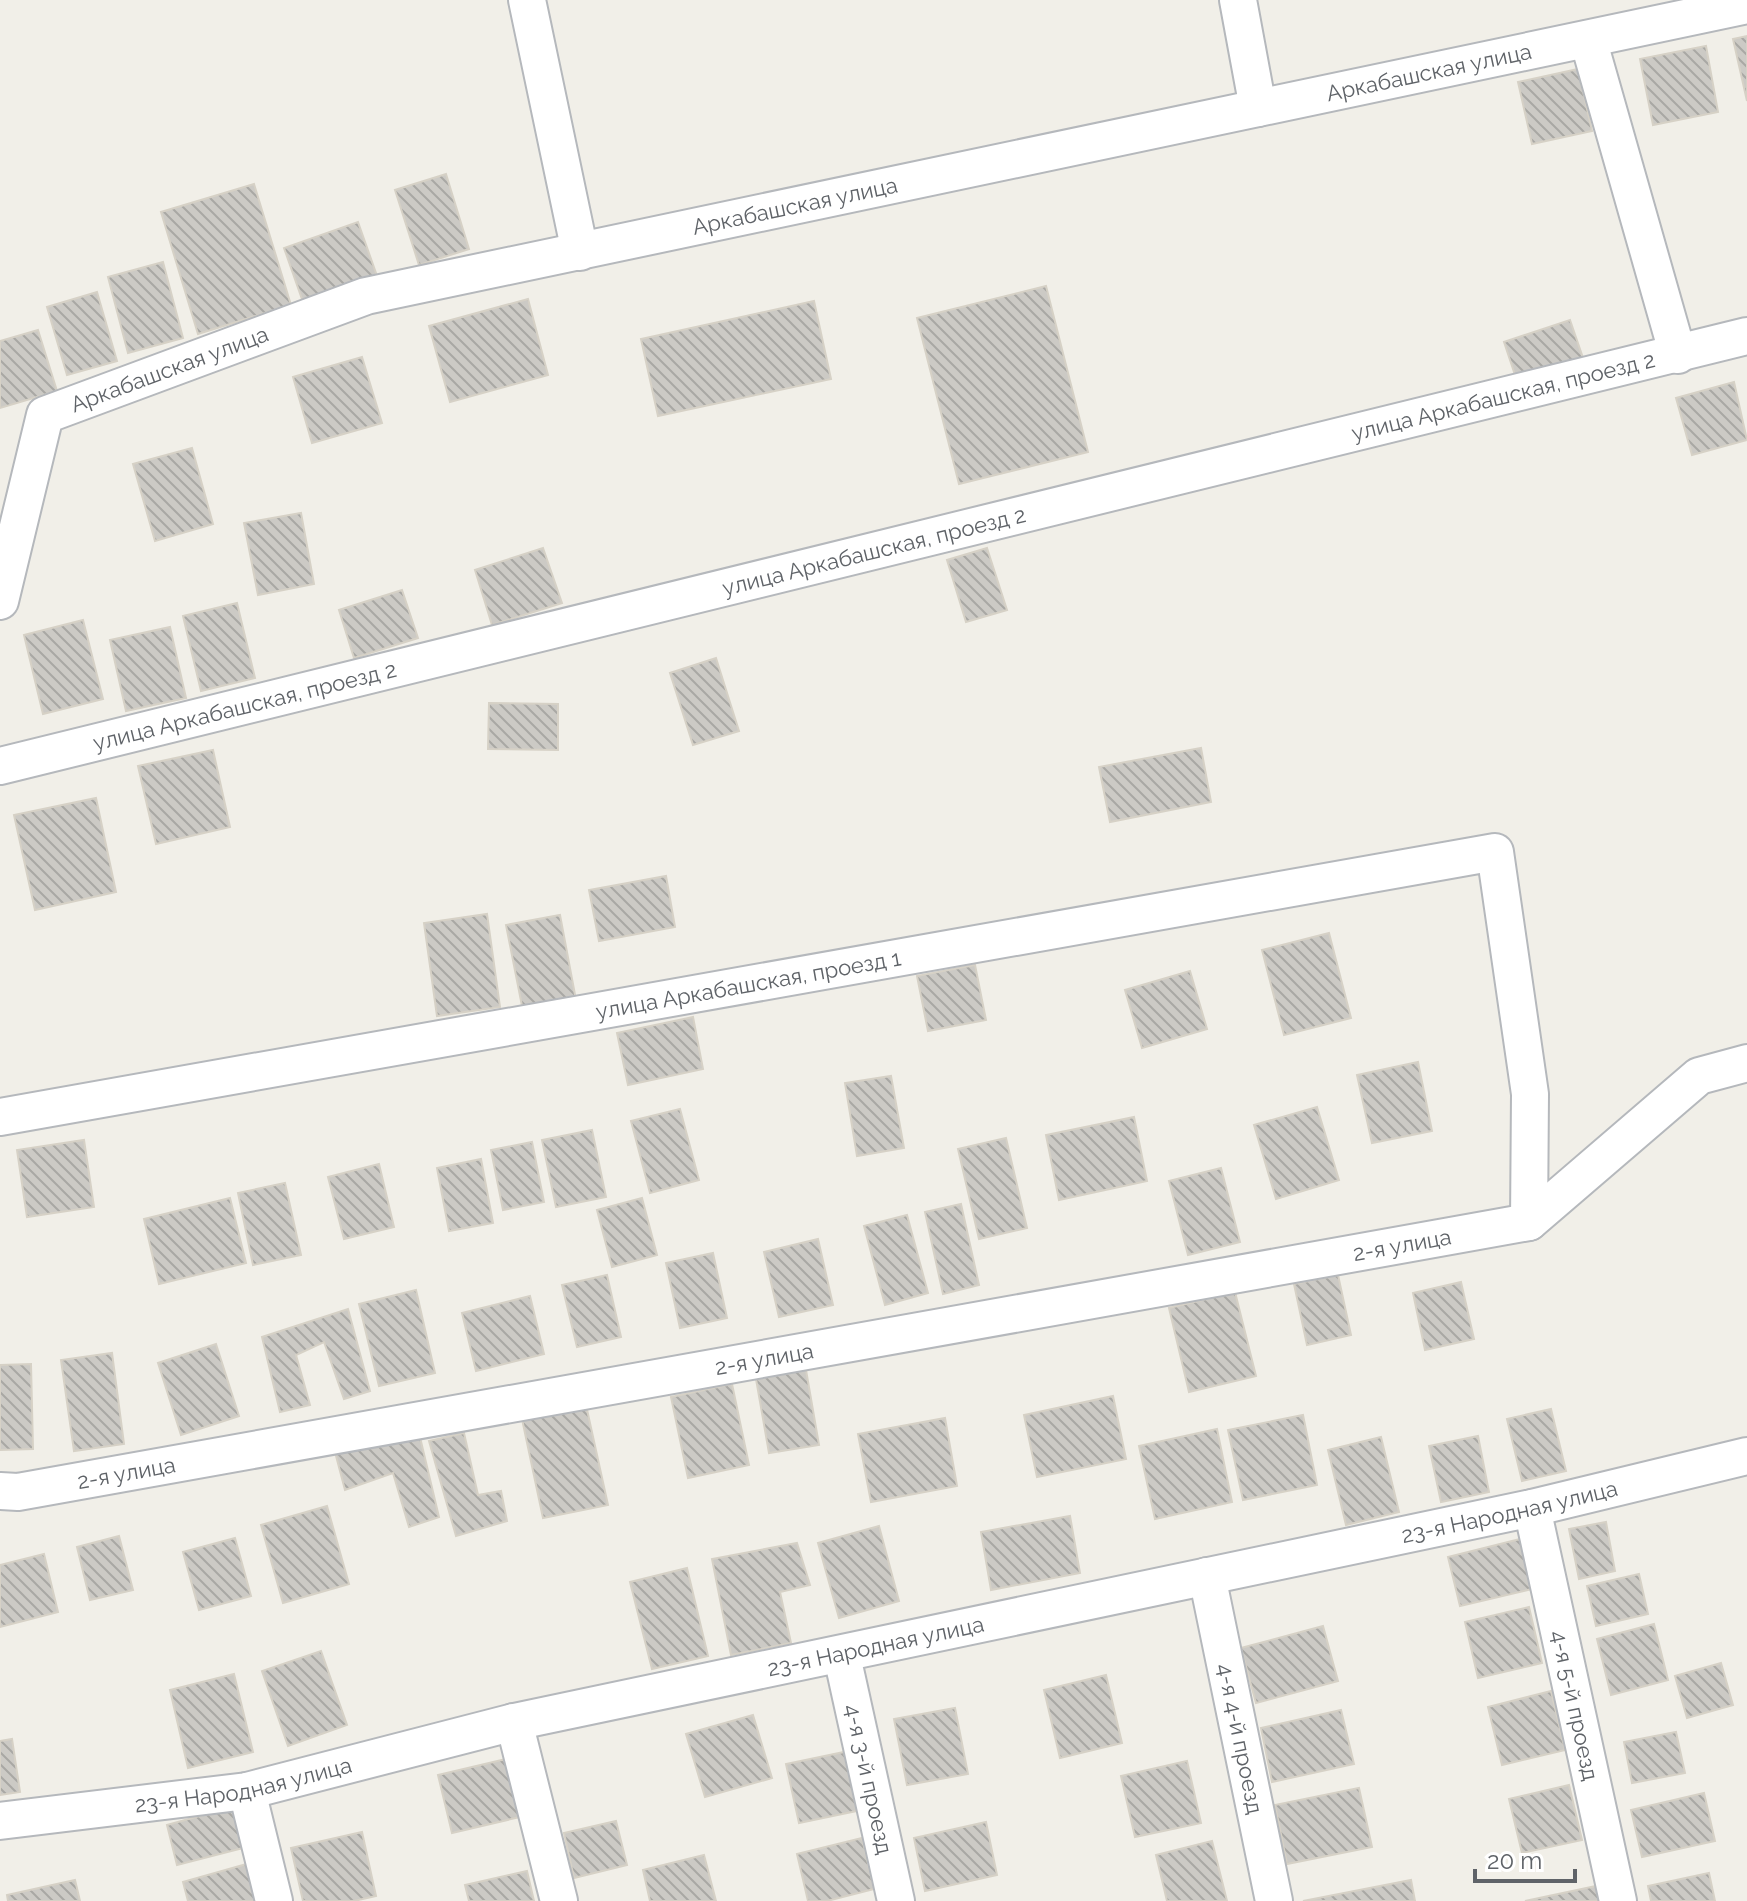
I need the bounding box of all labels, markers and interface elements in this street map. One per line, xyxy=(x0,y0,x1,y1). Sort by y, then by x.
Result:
street label: Аркабашская улица xyxy=(1324,38,1534,106)
street label: Аркабашская улица xyxy=(690,171,900,240)
street label: Аркабашская улица xyxy=(67,320,272,417)
street label: улица Аркабашская, проезд 2 xyxy=(1349,346,1658,446)
street label: улица Аркабашская, проезд 2 xyxy=(720,501,1028,601)
street label: улица Аркабашская, проезд 2 xyxy=(90,656,399,756)
street label: улица Аркабашская, проезд 1 xyxy=(594,945,903,1024)
street label: 2-я улица xyxy=(1351,1223,1453,1266)
street label: 2-я улица xyxy=(713,1337,815,1380)
street label: 2-я улица xyxy=(75,1451,178,1494)
street label: 23-я Народная улица xyxy=(1399,1475,1620,1548)
street label: 23-я Народная улица xyxy=(765,1611,986,1681)
street label: 4-я 5-й проезд xyxy=(1546,1628,1604,1783)
street label: 4-я 4-й проезд xyxy=(1212,1661,1269,1816)
street label: 4-я 3-й проезд xyxy=(840,1702,898,1857)
street label: 23-я Народная улица xyxy=(133,1752,354,1818)
scale bar xyxy=(1475,1833,1575,1883)
text: 20 m xyxy=(1487,1846,1542,1875)

